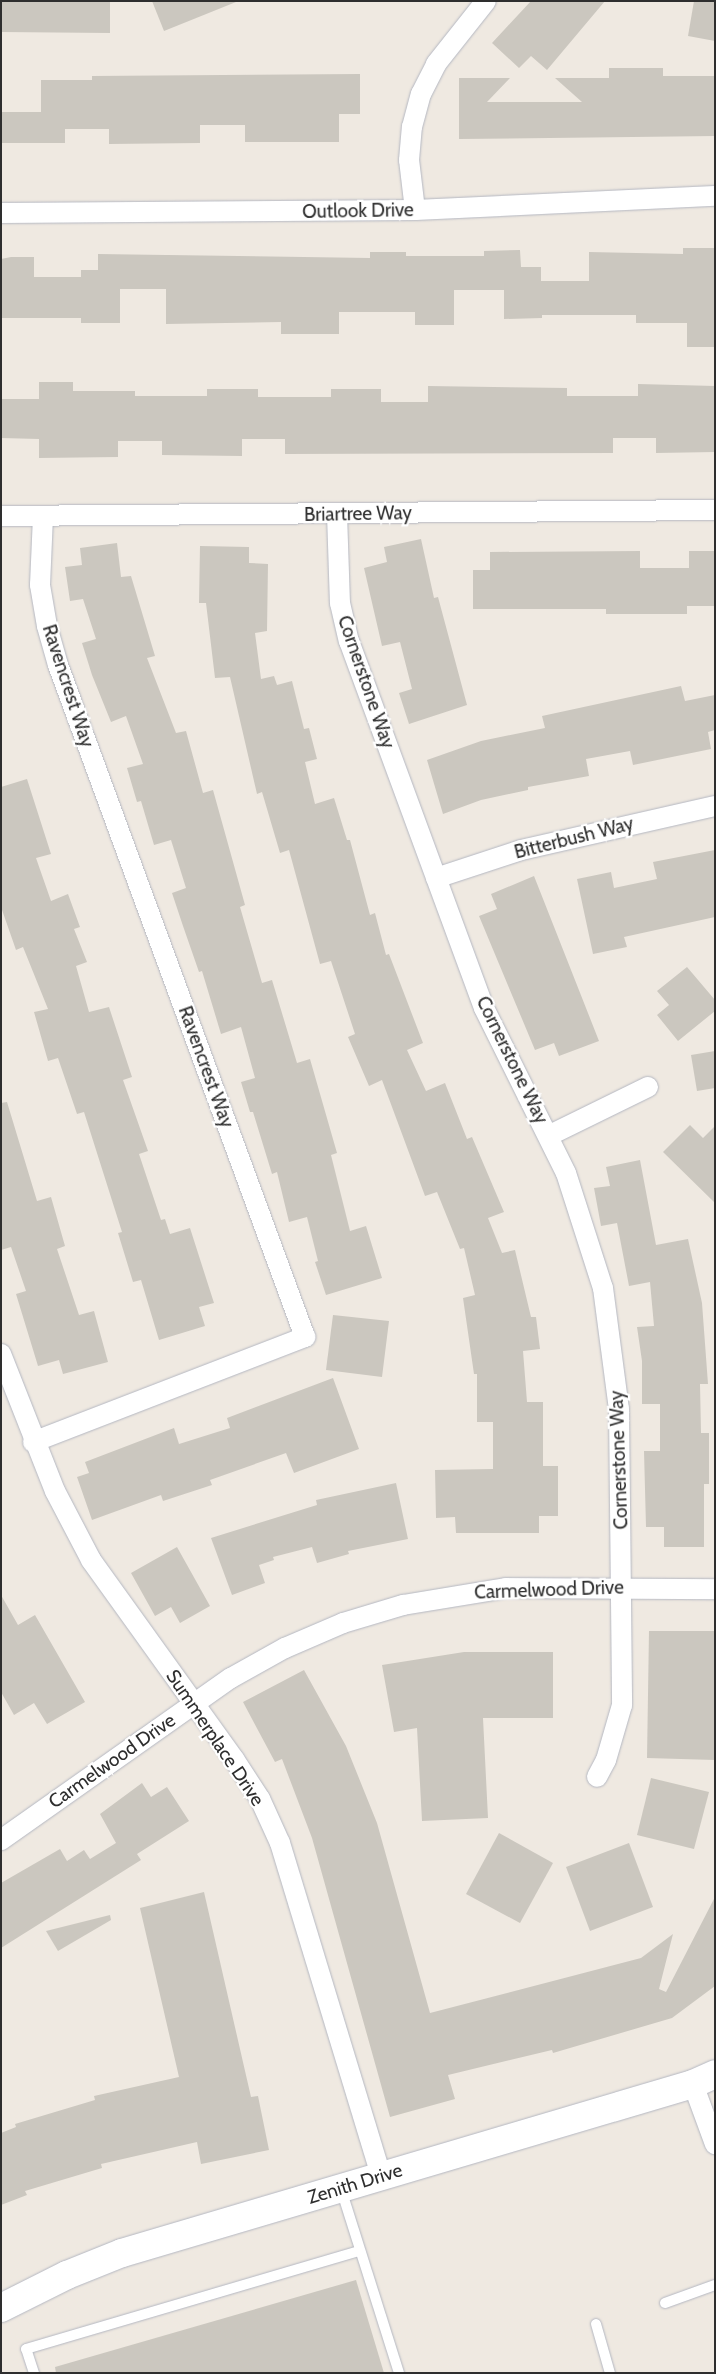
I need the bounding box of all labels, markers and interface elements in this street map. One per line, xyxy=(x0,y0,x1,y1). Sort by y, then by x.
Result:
street label: Outlook Drive xyxy=(302,199,414,223)
street label: Briartree Way xyxy=(304,502,412,526)
street label: Cornerstone Way xyxy=(333,613,399,751)
street label: Ravencrest Way xyxy=(37,622,99,750)
street label: Bitterbush Way xyxy=(512,812,636,864)
street label: Cornerstone Way xyxy=(471,993,553,1127)
street label: Ravencrest Way xyxy=(173,1003,239,1131)
street label: Cornerstone Way xyxy=(605,1390,633,1530)
street label: Carmelwood Drive xyxy=(474,1576,624,1604)
street label: Summerplace Drive xyxy=(161,1666,269,1810)
street label: Carmelwood Drive xyxy=(44,1709,180,1813)
street label: Zenith Drive xyxy=(305,2159,405,2209)

